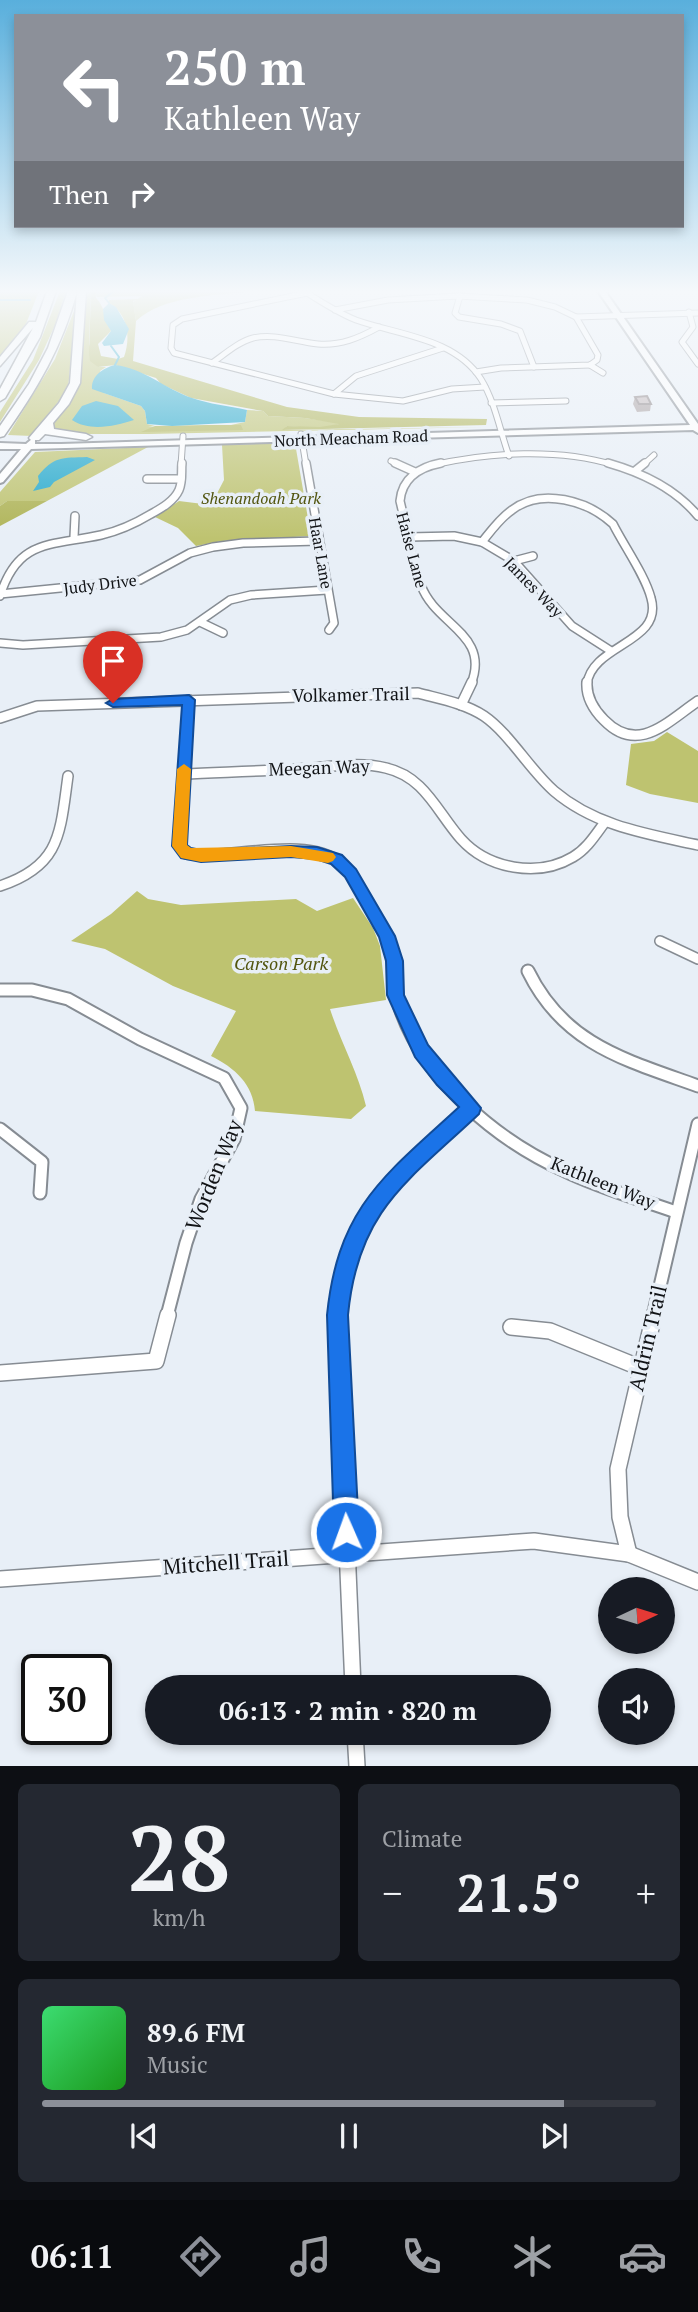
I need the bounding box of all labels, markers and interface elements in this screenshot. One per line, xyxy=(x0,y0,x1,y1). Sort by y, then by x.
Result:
text: 250 m xyxy=(164,34,306,99)
icon: left xyxy=(49,42,140,133)
text: Kathleen Way xyxy=(164,97,360,139)
icon: right xyxy=(123,175,161,213)
text: Then xyxy=(49,177,109,211)
street label: North Meacham Road xyxy=(274,424,429,452)
park label: Shenandoah Park xyxy=(201,487,321,509)
street label: Haise Lane xyxy=(391,510,433,590)
street label: Haar Lane xyxy=(304,516,338,590)
street label: James Way xyxy=(500,552,569,623)
street label: Judy Drive xyxy=(62,569,138,599)
pin xyxy=(83,631,143,703)
icon: arrive xyxy=(94,642,132,680)
street label: Volkamer Trail xyxy=(292,681,410,707)
street label: Meegan Way xyxy=(268,753,371,781)
park label: Carson Park xyxy=(234,951,328,975)
street label: Worden Way xyxy=(178,1115,248,1234)
street label: Kathleen Way xyxy=(548,1150,660,1214)
street label: Aldrin Trail xyxy=(621,1282,673,1394)
position arrow xyxy=(309,1495,383,1569)
street label: Mitchell Trail xyxy=(162,1544,290,1580)
north arrow xyxy=(598,1577,676,1654)
map controls xyxy=(598,1577,675,1745)
speed limit sign: 30 xyxy=(21,1654,112,1745)
button: sound xyxy=(598,1668,675,1745)
text: 06:13 · 2 min · 820 m xyxy=(219,1693,477,1727)
text: 28 xyxy=(128,1796,230,1917)
text: Climate xyxy=(382,1823,462,1854)
text: 21.5° xyxy=(456,1858,582,1927)
text: − xyxy=(382,1868,402,1918)
text: + xyxy=(636,1868,656,1918)
text: km/h xyxy=(152,1902,206,1933)
text: 89.6 FM xyxy=(147,2015,245,2049)
text: Music xyxy=(147,2049,208,2080)
icon: previous xyxy=(125,2117,163,2155)
icon: pause xyxy=(330,2117,368,2155)
icon: next xyxy=(535,2117,573,2155)
icon: directions xyxy=(176,2232,225,2281)
icon: music xyxy=(286,2232,335,2281)
icon: phone xyxy=(397,2232,446,2281)
icon: climate xyxy=(508,2232,557,2281)
icon: car xyxy=(618,2232,667,2281)
text: 06:11 xyxy=(31,2235,114,2277)

